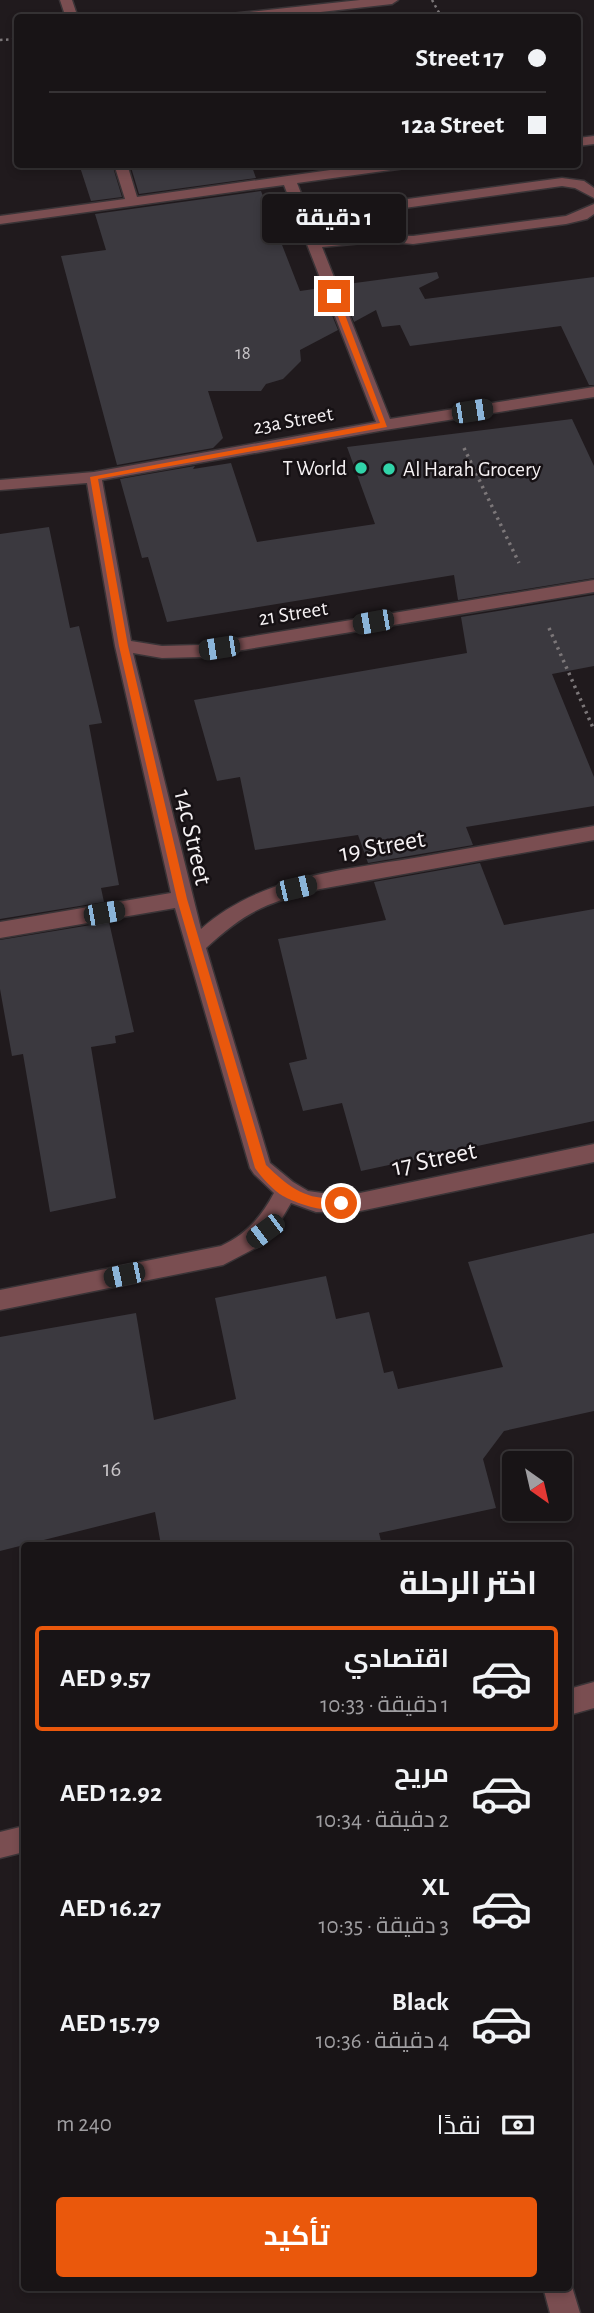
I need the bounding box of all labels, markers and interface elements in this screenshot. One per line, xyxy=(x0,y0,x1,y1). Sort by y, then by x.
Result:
text: 17 Street xyxy=(415,45,504,71)
text: 12a Street xyxy=(402,112,504,138)
callout: 1 دقيقة xyxy=(262,194,406,244)
text: 1 دقيقة xyxy=(296,207,372,230)
route end xyxy=(318,280,350,312)
house number: 18 xyxy=(235,344,251,363)
car xyxy=(450,397,495,425)
street label: 23a Street xyxy=(251,403,335,438)
place label: T World xyxy=(282,458,347,479)
place label: Al Harah Grocery xyxy=(403,459,541,480)
marker: T World xyxy=(353,460,369,476)
marker: Al Harah Grocery xyxy=(381,461,397,477)
street label: 21 Street xyxy=(257,598,329,629)
car xyxy=(351,608,396,636)
car xyxy=(197,634,242,662)
street label: 14c Street xyxy=(169,787,217,887)
street label: 19 Street xyxy=(337,826,427,866)
car xyxy=(274,873,319,903)
car xyxy=(82,899,127,927)
street label: 17 Street xyxy=(390,1137,479,1181)
route start xyxy=(325,1187,357,1219)
car xyxy=(242,1210,289,1252)
car xyxy=(102,1260,147,1290)
north arrow xyxy=(502,1451,572,1521)
map controls xyxy=(502,1451,572,1521)
house number: 16 xyxy=(103,1458,121,1481)
text: اختر الرحلة xyxy=(399,1568,537,1600)
text: اقتصادي xyxy=(344,1646,449,1672)
icon: car xyxy=(470,1647,533,1710)
text: AED 9.57 xyxy=(60,1665,151,1691)
text: 1 دقيقة · 10:33 xyxy=(320,1694,449,1717)
text: مريح xyxy=(394,1761,449,1787)
icon: car xyxy=(470,1762,533,1825)
text: AED 12.92 xyxy=(60,1780,162,1806)
text: 2 دقيقة · 10:34 xyxy=(316,1809,449,1832)
text: XL xyxy=(422,1874,449,1900)
icon: car xyxy=(470,1877,533,1940)
text: AED 16.27 xyxy=(60,1895,161,1921)
text: 3 دقيقة · 10:35 xyxy=(319,1915,449,1938)
text: Black xyxy=(392,1989,449,2015)
icon: car xyxy=(470,1992,533,2055)
text: AED 15.79 xyxy=(60,2010,160,2036)
text: 4 دقيقة · 10:36 xyxy=(316,2030,449,2053)
icon: cash xyxy=(499,2106,537,2144)
text: 240 m xyxy=(56,2113,112,2136)
text: نقدًا xyxy=(437,2113,481,2139)
button: تأكيد xyxy=(56,2197,537,2277)

